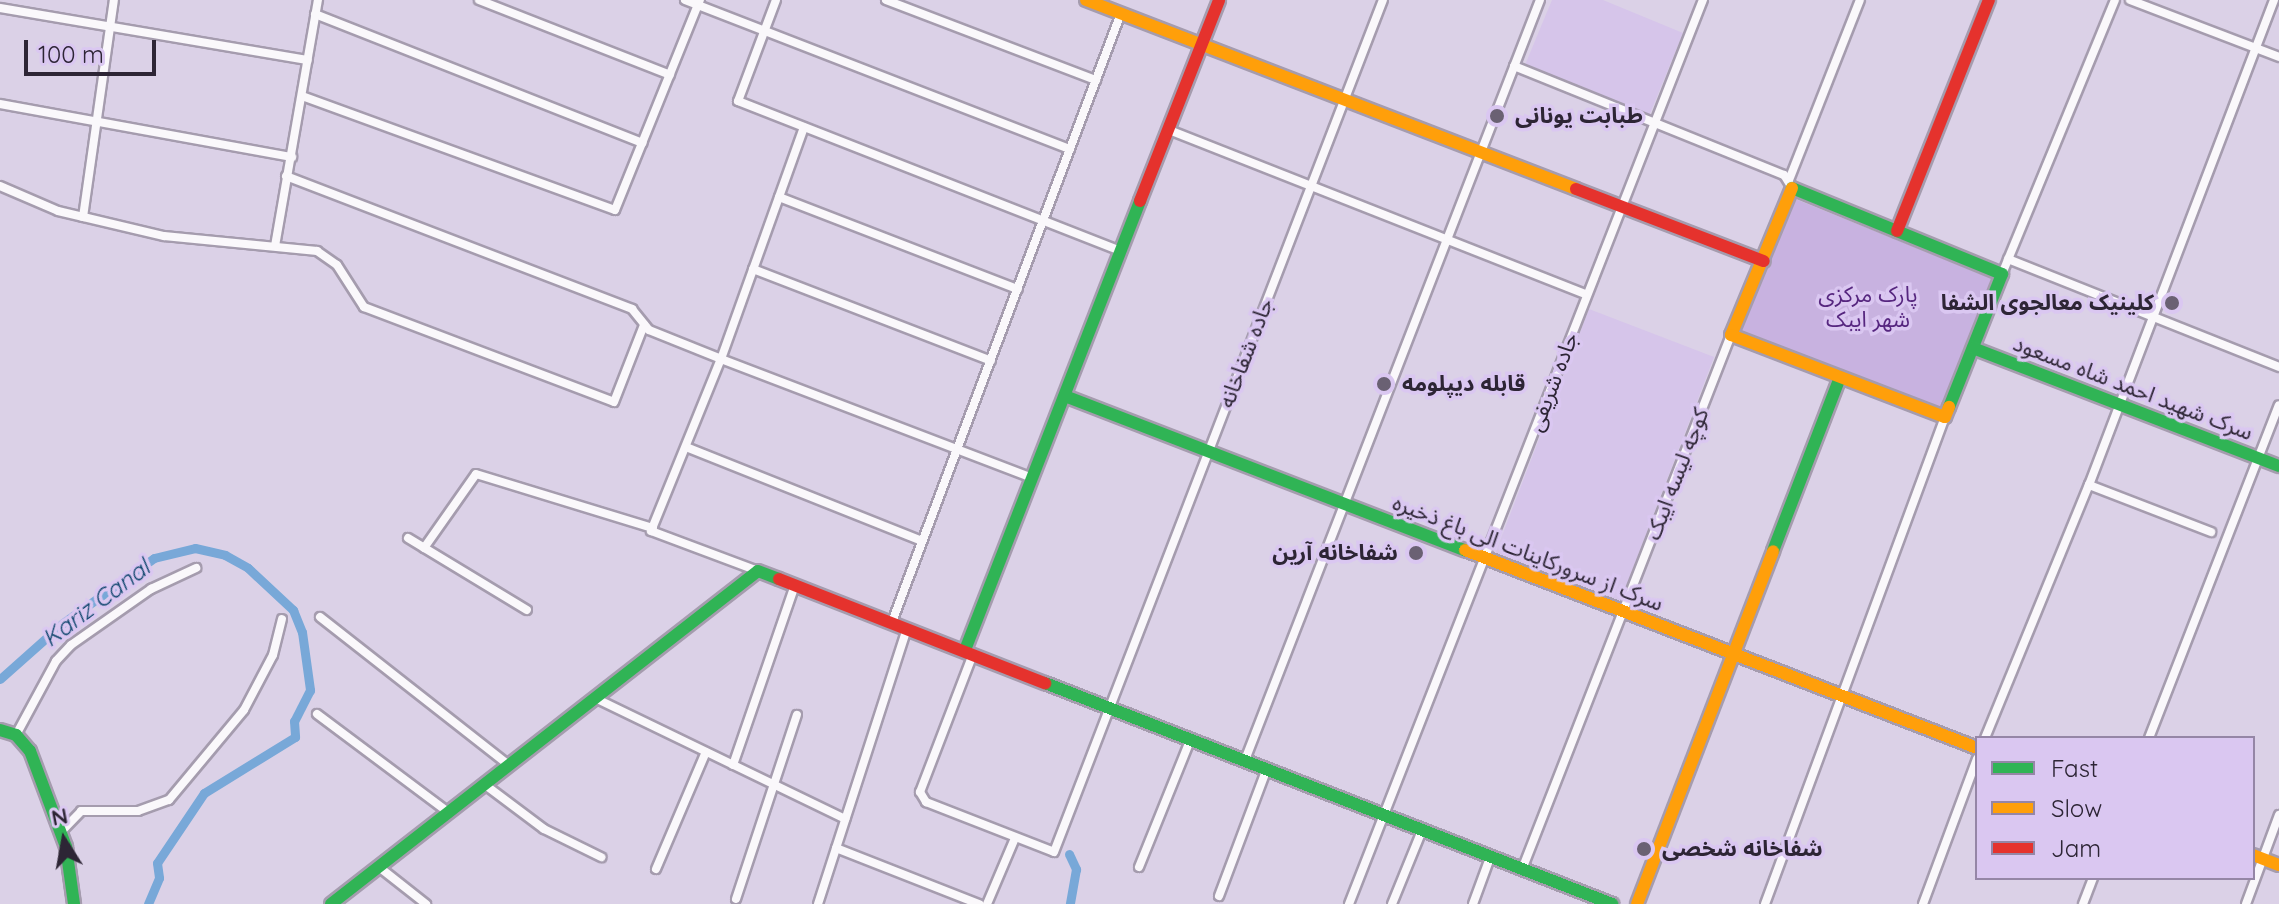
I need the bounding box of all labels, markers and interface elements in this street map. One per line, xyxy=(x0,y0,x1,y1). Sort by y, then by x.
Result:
scale bar xyxy=(28,24,160,74)
text: 100 m xyxy=(38,39,104,69)
place label: طبابت یونانی xyxy=(1515,103,1643,129)
marker: طبابت یونانی xyxy=(1486,105,1508,127)
park label: پارک مرکزی شهر ایبک xyxy=(1818,281,1918,332)
place label: کلینیک معالجوی الشفا xyxy=(1941,290,2154,316)
marker: کلینیک معالجوی الشفا xyxy=(2161,292,2183,314)
street label: جاده شفاخانه xyxy=(1213,294,1279,412)
street label: جاده شریفی xyxy=(1522,329,1584,435)
street label: سرک شهید احمد شاه مسعود xyxy=(2009,330,2257,446)
place label: قابله دیپلومه xyxy=(1402,371,1525,397)
marker: قابله دیپلومه xyxy=(1373,373,1395,395)
street label: کوچه لیسه ایبک xyxy=(1640,404,1714,544)
street label: سرک از سرورکاینات الی باغ ذخیره xyxy=(1389,489,1667,617)
place label: شفاخانه آرین xyxy=(1272,540,1398,566)
marker: شفاخانه آرین xyxy=(1405,542,1427,564)
water label: Kariz Canal xyxy=(36,553,156,653)
legend xyxy=(1975,736,2255,880)
text: Fast xyxy=(2051,753,2098,783)
text: Slow xyxy=(2051,793,2102,823)
north arrow xyxy=(24,800,104,880)
text: N xyxy=(49,801,70,832)
text: Jam xyxy=(2051,833,2101,863)
place label: شفاخانه شخصی xyxy=(1662,836,1823,862)
marker: شفاخانه شخصی xyxy=(1633,838,1655,860)

